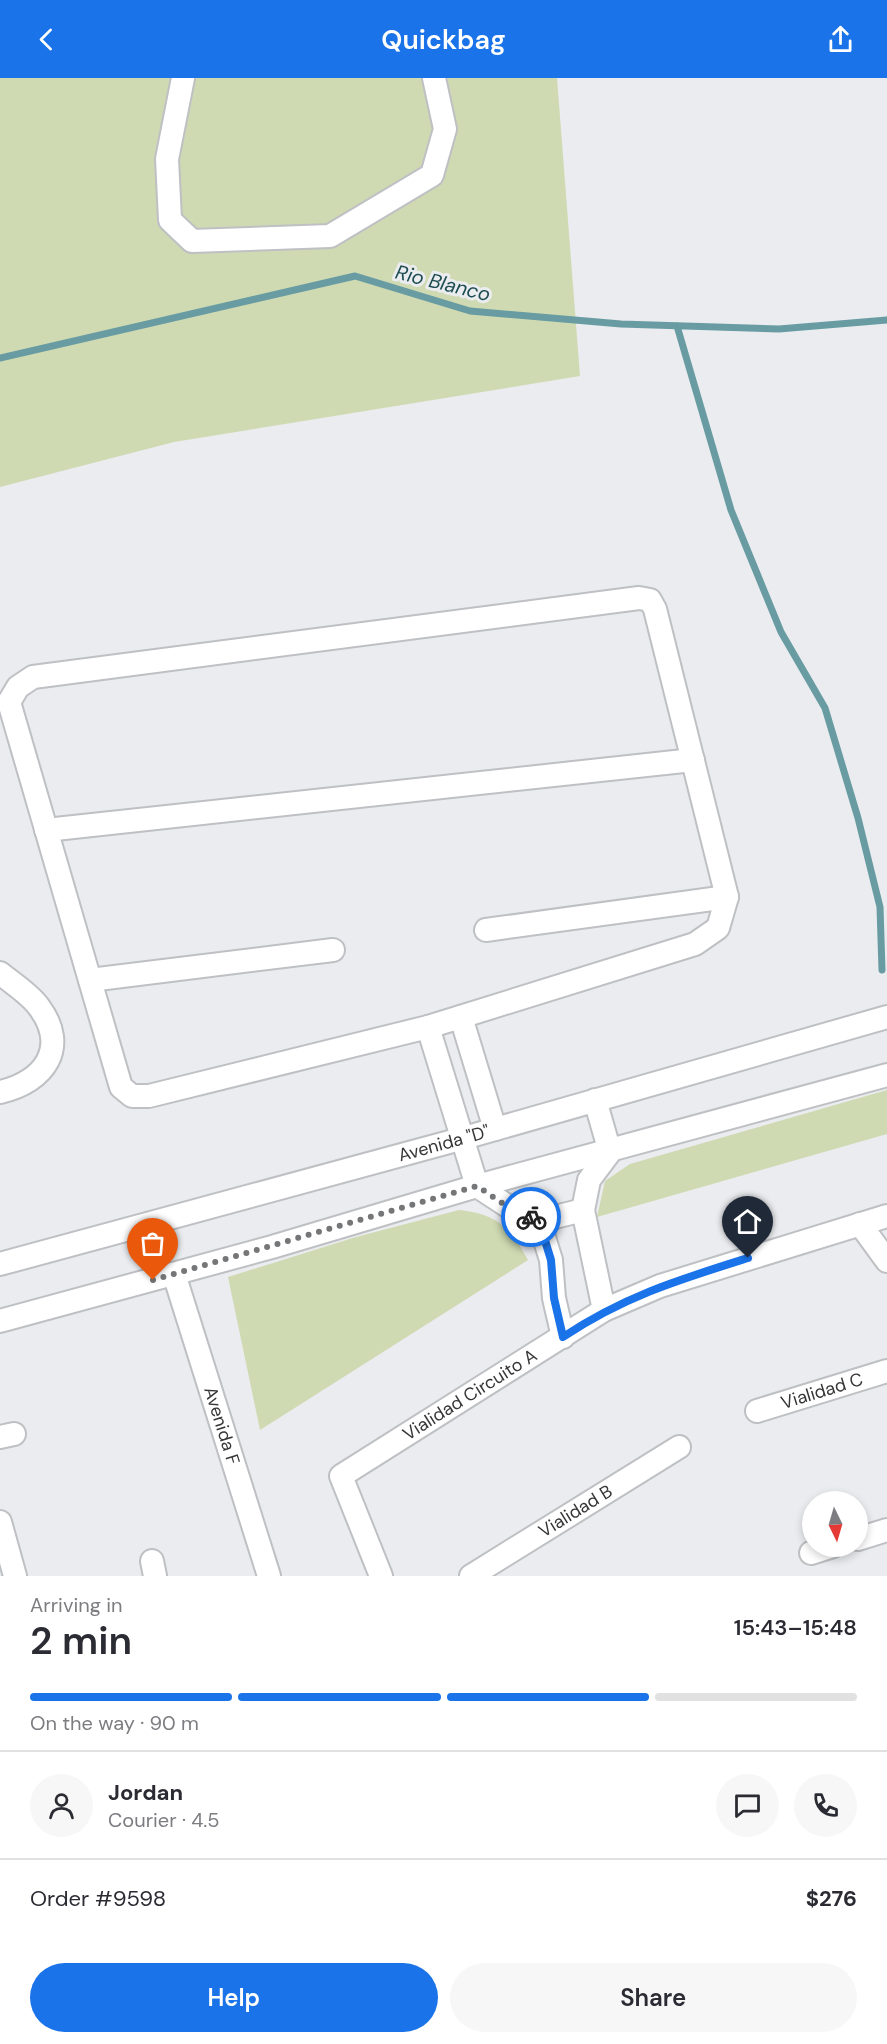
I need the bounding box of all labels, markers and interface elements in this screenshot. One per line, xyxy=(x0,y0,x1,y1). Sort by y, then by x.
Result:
text: Quickbag xyxy=(381,22,506,57)
icon: back xyxy=(30,23,63,56)
icon: share xyxy=(824,23,857,56)
water label: Rio Blanco xyxy=(393,259,493,307)
street label: Avenida "D" xyxy=(396,1119,492,1167)
courier xyxy=(501,1187,561,1247)
pin xyxy=(722,1196,773,1258)
icon: bike xyxy=(515,1201,548,1234)
icon: home xyxy=(731,1205,764,1238)
pin xyxy=(127,1218,178,1280)
icon: bag xyxy=(136,1227,169,1260)
street label: Vialidad Circuito A xyxy=(398,1343,542,1446)
street label: Vialidad C xyxy=(778,1367,866,1415)
street label: Avenida F xyxy=(198,1384,245,1468)
street label: Vialidad B xyxy=(534,1479,617,1543)
north arrow xyxy=(802,1491,868,1557)
map controls xyxy=(802,1491,868,1557)
text: Arriving in xyxy=(30,1592,122,1618)
text: 15:43–15:48 xyxy=(734,1613,857,1642)
text: 2 min xyxy=(30,1615,132,1666)
text: On the way · 90 m xyxy=(30,1710,199,1736)
button: person xyxy=(30,1774,93,1837)
button: chat xyxy=(716,1774,779,1837)
button: phone xyxy=(794,1774,857,1837)
text: Jordan xyxy=(108,1778,183,1807)
text: Courier · 4.5 xyxy=(108,1807,220,1833)
text: Order #9598 xyxy=(30,1884,166,1913)
text: $276 xyxy=(806,1884,857,1913)
button: Help xyxy=(30,1963,438,2032)
button: Share xyxy=(450,1963,857,2032)

